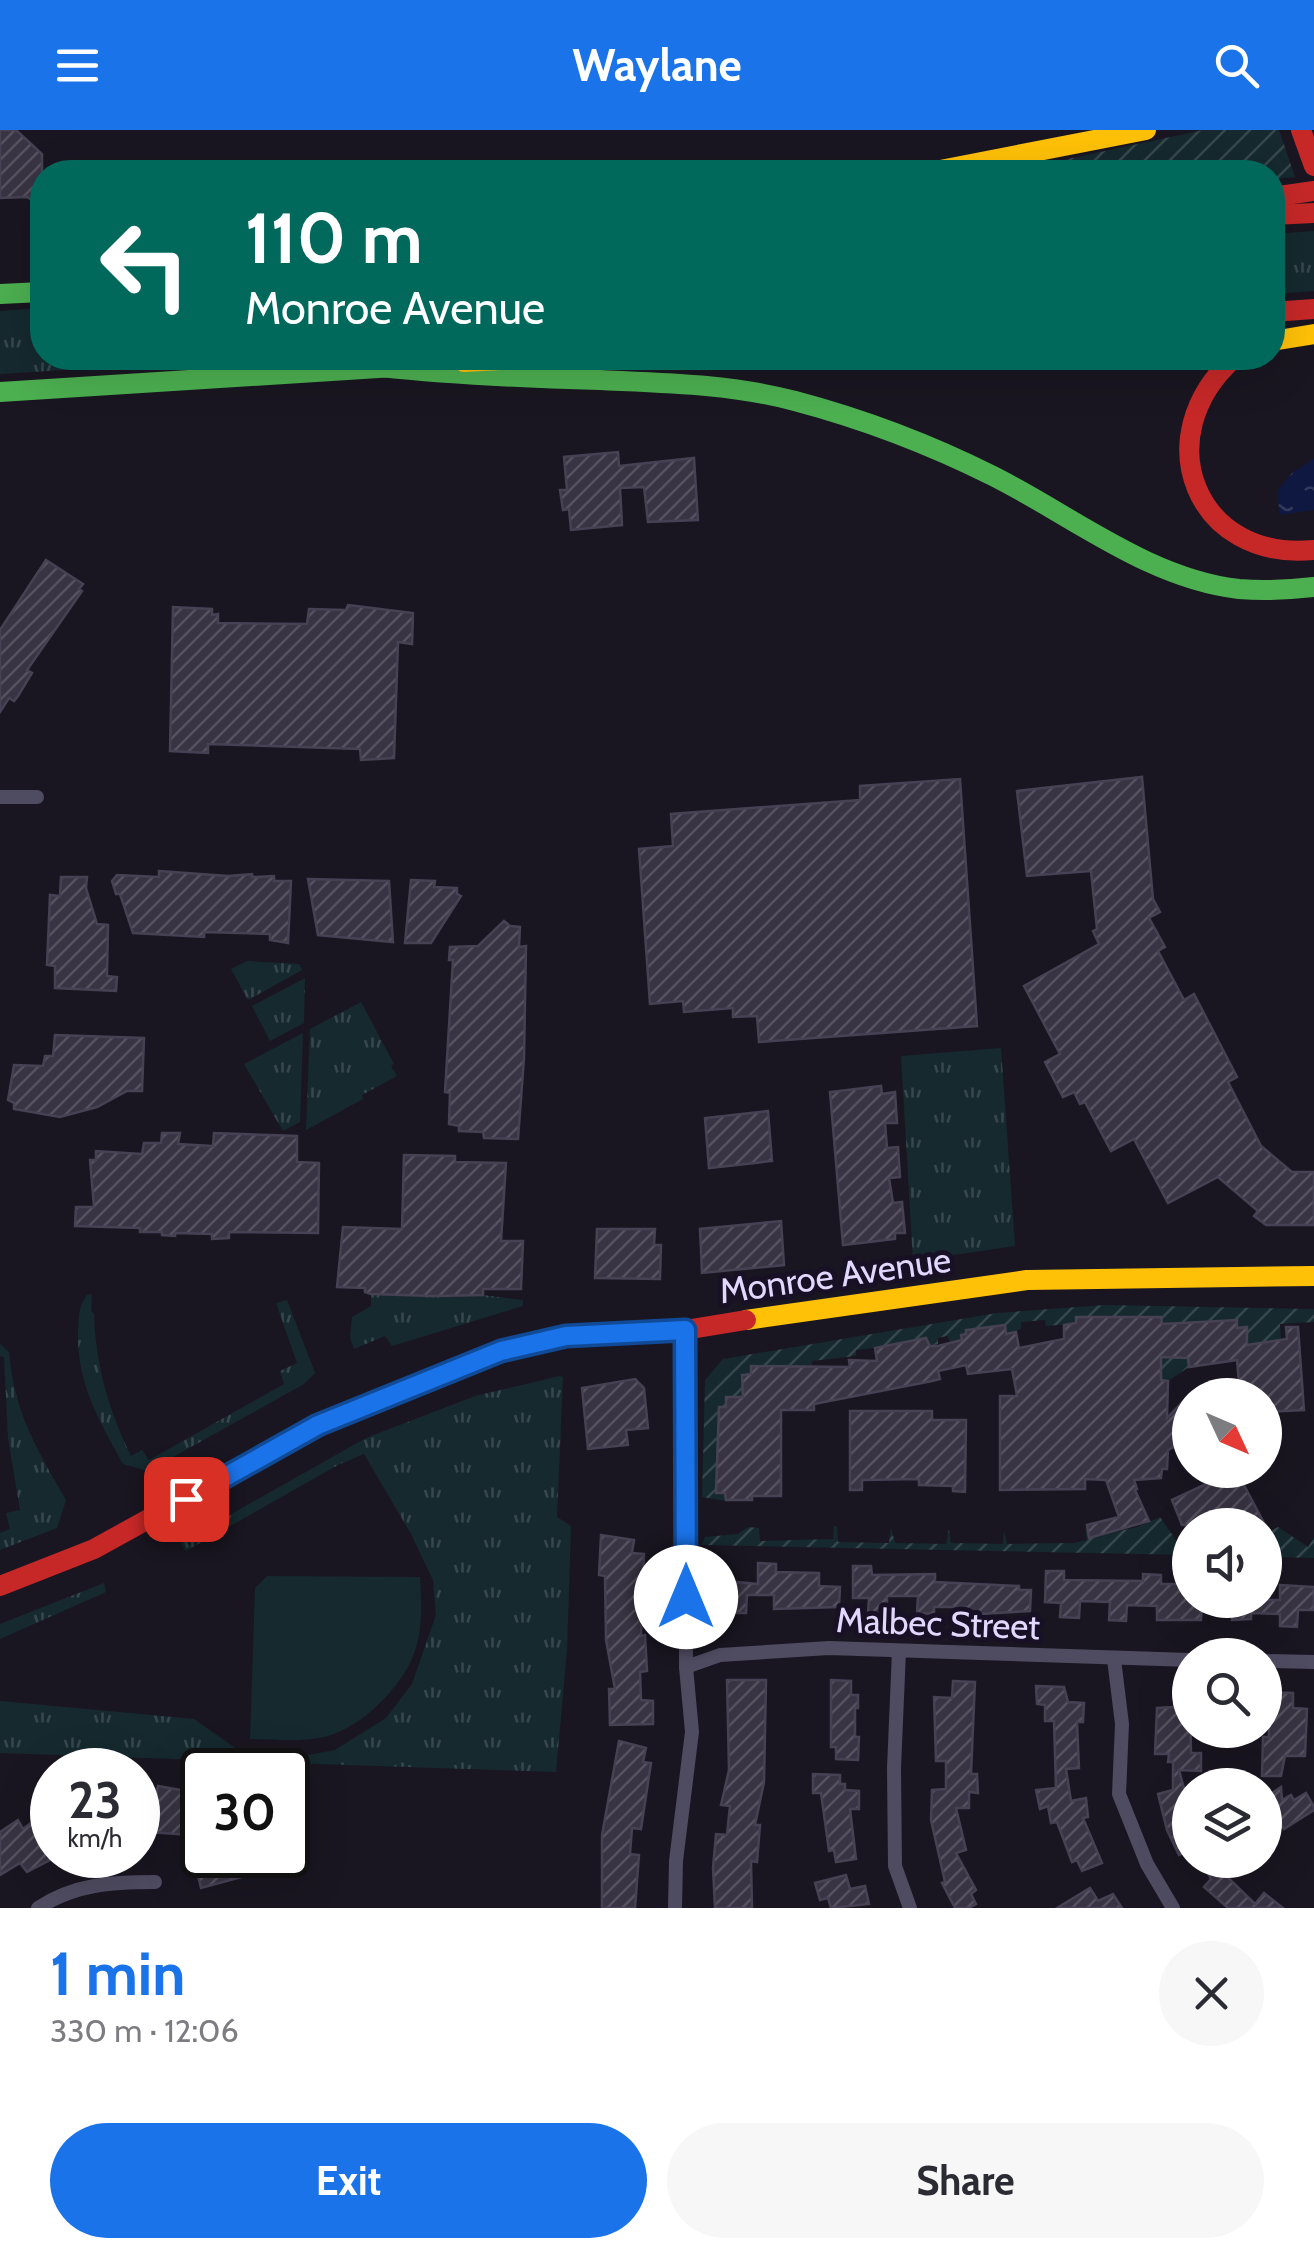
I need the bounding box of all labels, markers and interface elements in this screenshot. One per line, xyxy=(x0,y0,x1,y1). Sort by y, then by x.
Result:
icon: menu xyxy=(50,38,105,93)
text: Waylane xyxy=(572,38,742,92)
icon: search xyxy=(1209,38,1264,93)
text: 110 m xyxy=(245,195,423,281)
icon: left xyxy=(80,200,210,330)
text: Monroe Avenue xyxy=(245,281,545,335)
street label: Monroe Avenue xyxy=(716,1237,954,1313)
north arrow xyxy=(1172,1378,1282,1488)
map controls xyxy=(1172,1378,1282,1878)
pin xyxy=(144,1457,229,1542)
icon: arrive xyxy=(159,1472,214,1527)
button: sound xyxy=(1172,1508,1282,1618)
position arrow xyxy=(634,1545,738,1649)
street label: Malbec Street xyxy=(835,1598,1041,1648)
button: search xyxy=(1172,1638,1282,1748)
speed limit sign: 30 xyxy=(180,1748,310,1878)
button: layers xyxy=(1172,1768,1282,1878)
text: 23 xyxy=(68,1770,122,1831)
text: km/h xyxy=(68,1823,122,1853)
text: 1 min xyxy=(50,1937,185,2010)
button: close xyxy=(1159,1941,1264,2046)
text: 330 m · 12:06 xyxy=(50,2011,239,2050)
button: Exit xyxy=(50,2123,647,2238)
button: Share xyxy=(667,2123,1264,2238)

